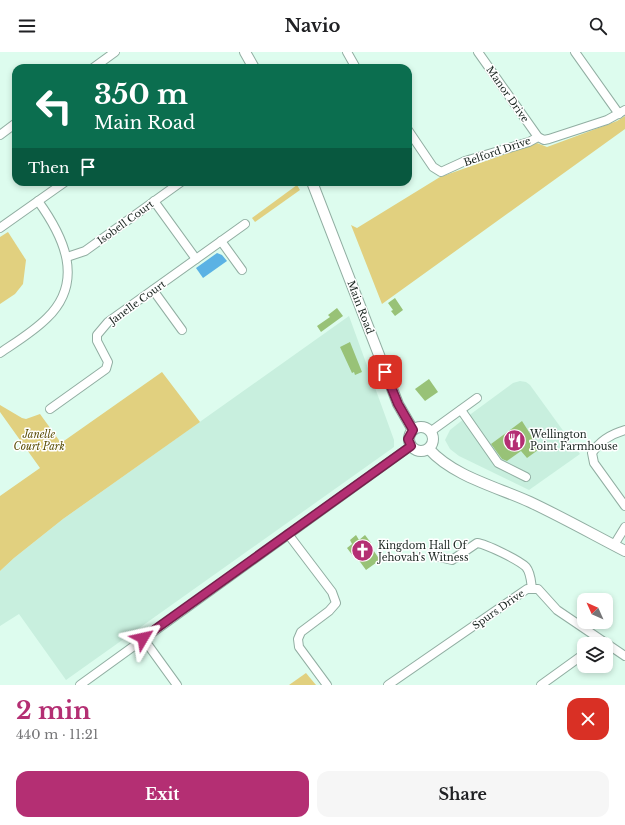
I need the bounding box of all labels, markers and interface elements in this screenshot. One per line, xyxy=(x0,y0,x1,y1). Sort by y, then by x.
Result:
icon: menu xyxy=(16,15,38,37)
text: Navio xyxy=(285,15,340,37)
icon: search xyxy=(587,15,609,37)
street label: Manor Drive xyxy=(483,64,532,125)
text: 350 m xyxy=(94,77,188,112)
icon: left xyxy=(28,80,80,132)
text: Main Road xyxy=(94,112,195,134)
street label: Belford Drive xyxy=(462,134,533,169)
icon: arrive xyxy=(77,156,99,178)
text: Then xyxy=(28,158,69,177)
street label: Isobell Court xyxy=(95,197,156,247)
street label: Janelle Court xyxy=(105,277,168,328)
street label: Main Road xyxy=(344,279,377,336)
pin xyxy=(368,355,402,389)
icon: arrive xyxy=(374,361,396,383)
restaurant icon: Wellington Point Farmhouse xyxy=(502,427,528,453)
park label: Janelle Court Park xyxy=(13,428,65,453)
place label: Wellington Point Farmhouse xyxy=(529,428,618,453)
church icon: Kingdom Hall Of Jehovah's Witness xyxy=(349,538,375,564)
place label: Kingdom Hall Of Jehovah's Witness xyxy=(376,539,469,564)
street label: Spurs Drive xyxy=(470,587,527,632)
north arrow xyxy=(577,593,613,629)
map controls xyxy=(577,593,613,673)
position arrow xyxy=(122,617,164,659)
button: layers xyxy=(577,637,613,673)
text: 2 min xyxy=(16,696,91,725)
button: close xyxy=(567,698,609,740)
text: 440 m · 11:21 xyxy=(16,726,98,743)
button: Exit xyxy=(16,771,309,817)
button: Share xyxy=(317,771,609,817)

